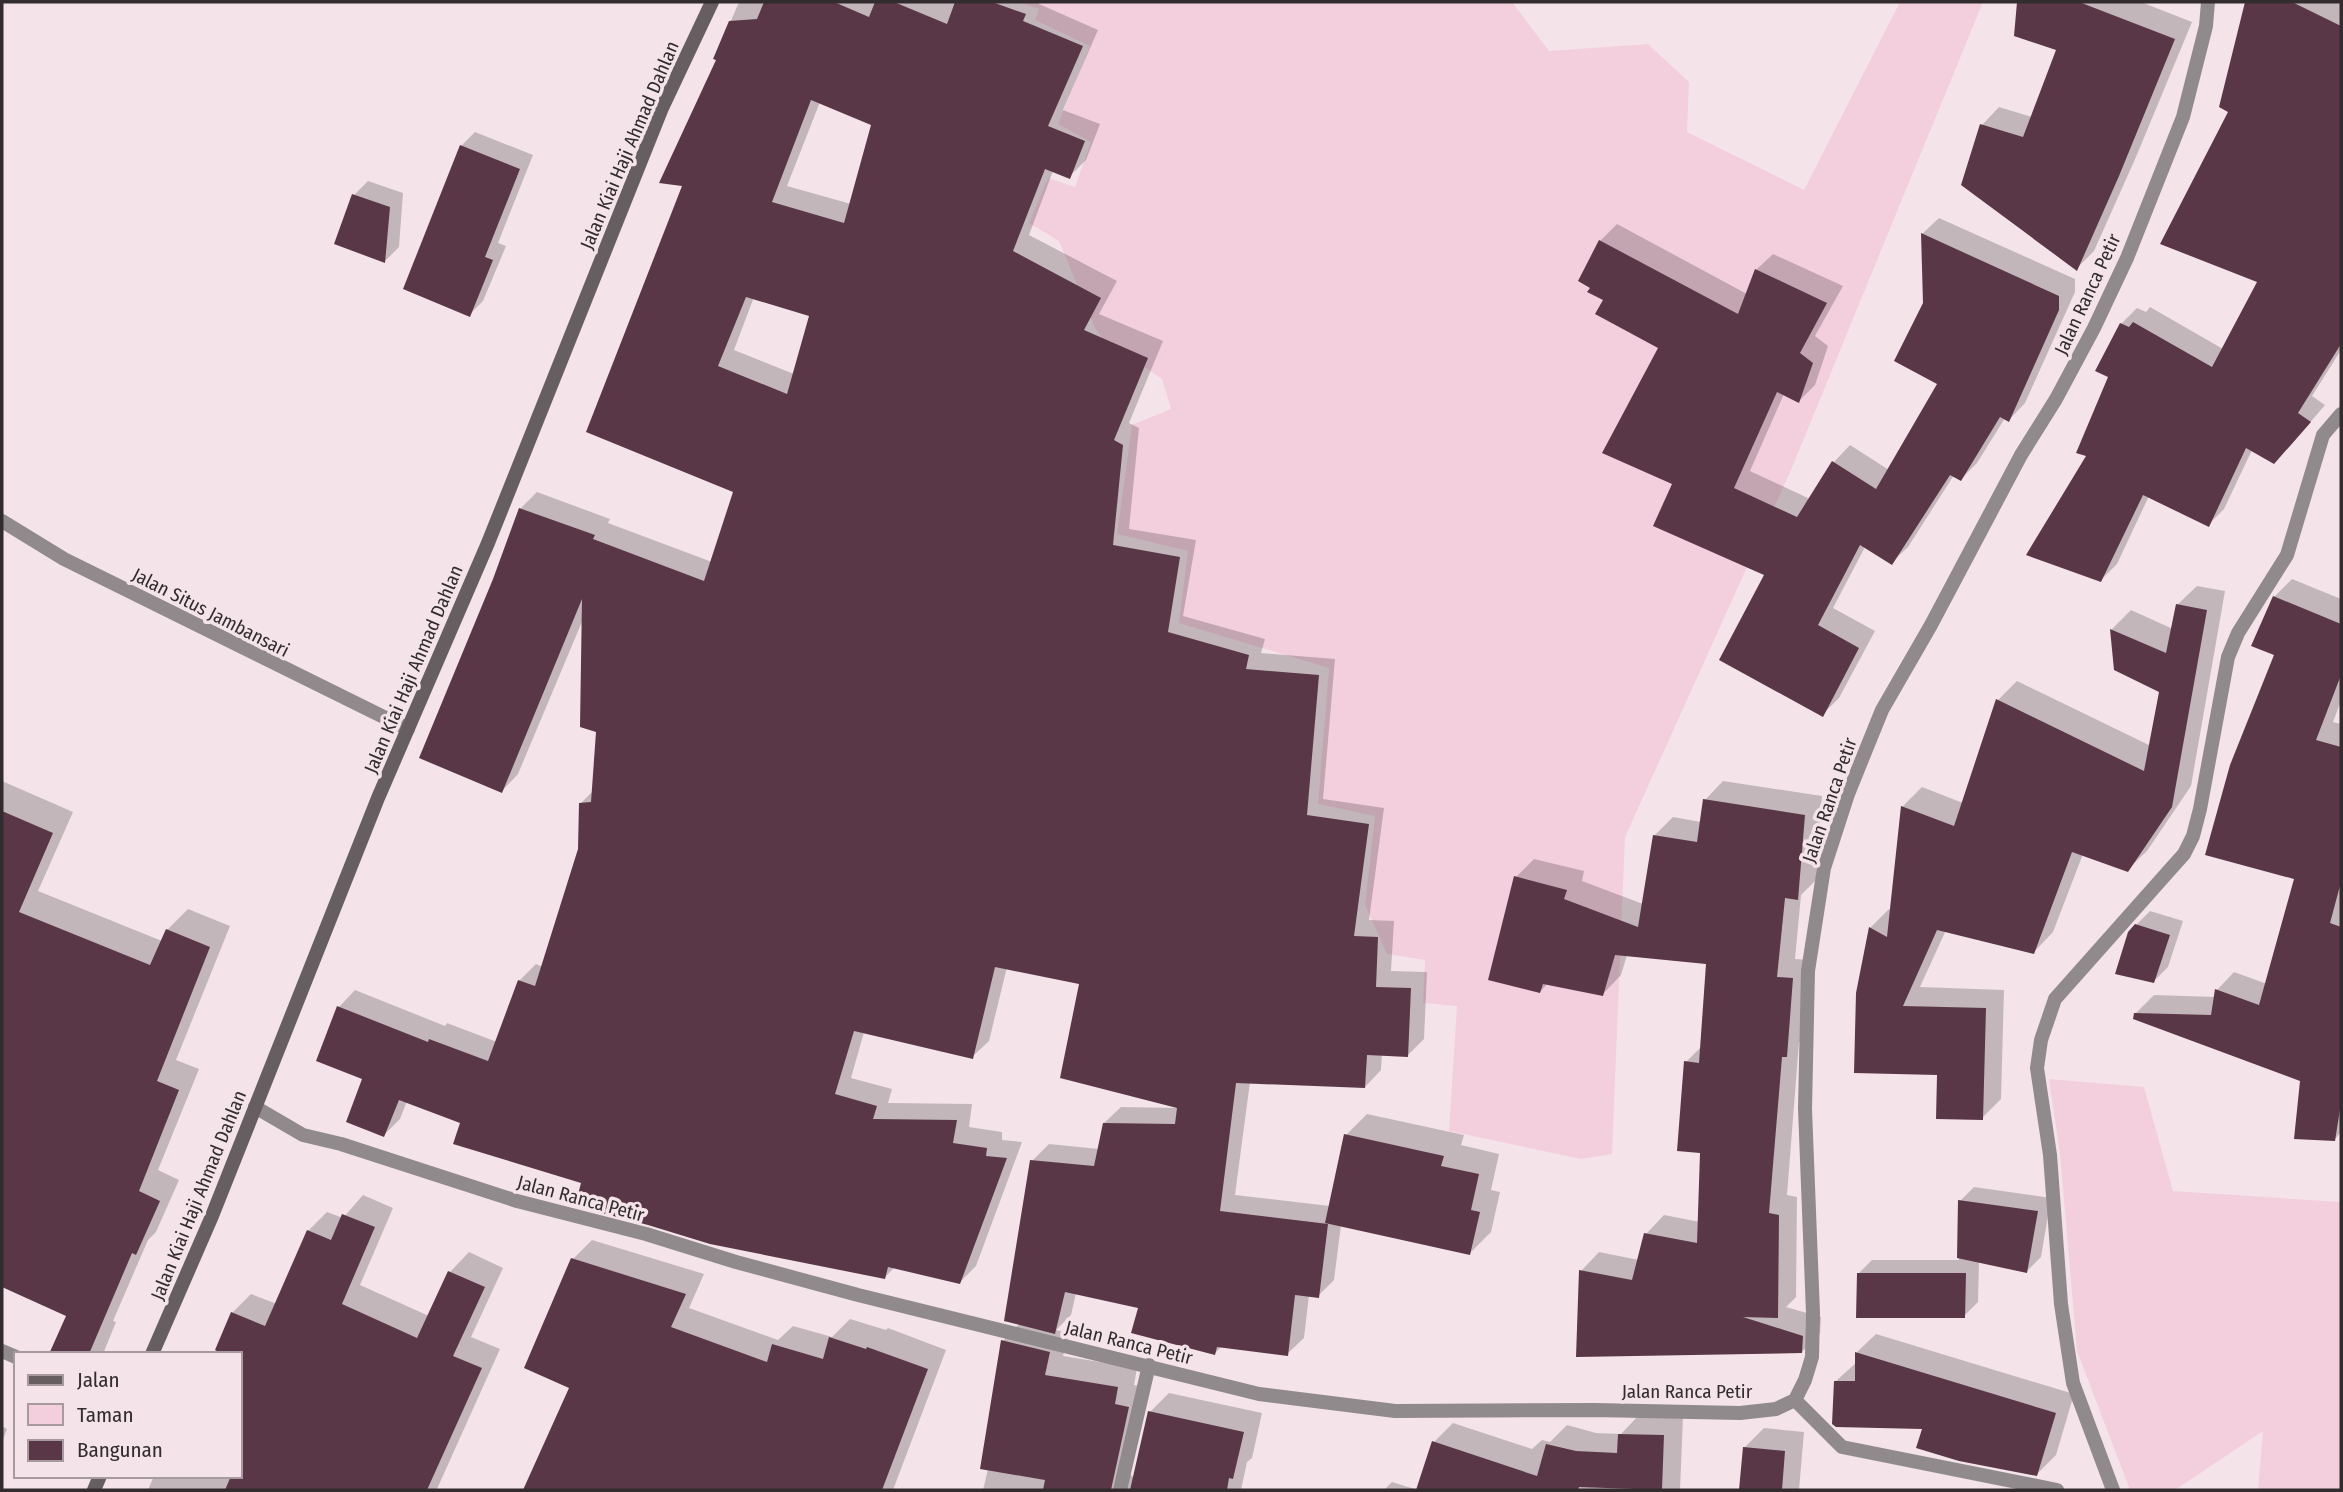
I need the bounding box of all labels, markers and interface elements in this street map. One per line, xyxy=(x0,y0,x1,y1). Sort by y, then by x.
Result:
street label: Jalan Kiai Haji Ahmad Dahlan xyxy=(575,38,684,253)
street label: Jalan Ranca Petir xyxy=(2049,230,2126,358)
street label: Jalan Kiai Haji Ahmad Dahlan xyxy=(359,562,468,777)
street label: Jalan Situs Jambansari xyxy=(128,563,293,662)
street label: Jalan Ranca Petir xyxy=(1797,734,1862,866)
street label: Jalan Kiai Haji Ahmad Dahlan xyxy=(146,1087,251,1303)
street label: Jalan Ranca Petir xyxy=(515,1170,647,1227)
street label: Jalan Ranca Petir xyxy=(1063,1316,1195,1370)
legend xyxy=(14,1352,242,1478)
text: Jalan xyxy=(77,1367,120,1393)
street label: Jalan Ranca Petir xyxy=(1622,1380,1753,1403)
text: Taman xyxy=(77,1402,133,1428)
text: Bangunan xyxy=(77,1437,163,1463)

